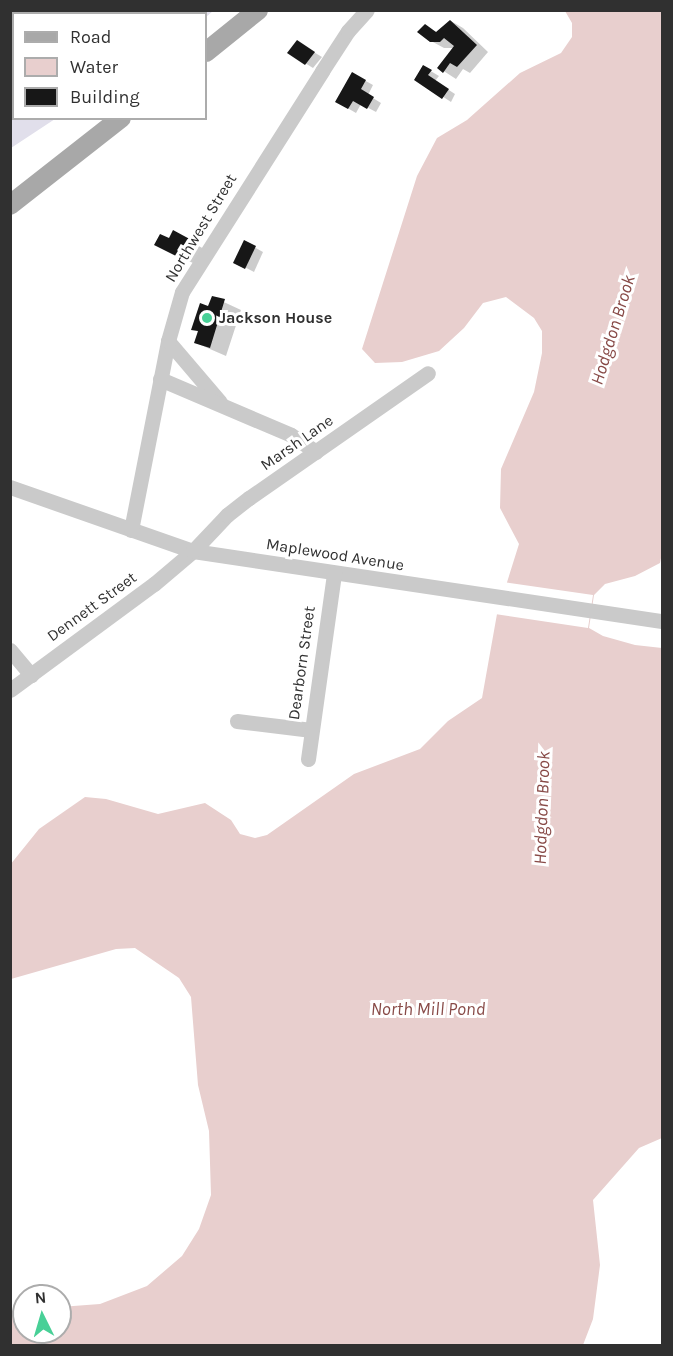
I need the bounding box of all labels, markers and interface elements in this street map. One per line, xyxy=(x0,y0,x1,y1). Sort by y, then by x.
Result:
legend xyxy=(12,12,207,120)
text: Road xyxy=(70,26,111,48)
text: Water xyxy=(70,56,118,78)
text: Building xyxy=(70,86,140,108)
street label: Northwest Street xyxy=(161,170,241,286)
water label: Hodgdon Brook xyxy=(586,273,640,387)
place label: Jackson House xyxy=(219,308,332,328)
marker: Jackson House xyxy=(200,311,214,325)
street label: Marsh Lane xyxy=(257,411,337,475)
street label: Maplewood Avenue xyxy=(265,535,405,575)
street label: Dennett Street xyxy=(43,568,141,646)
street label: Dearborn Street xyxy=(285,605,319,721)
water label: Hodgdon Brook xyxy=(529,751,555,865)
water label: North Mill Pond xyxy=(371,998,485,1020)
north arrow xyxy=(12,1284,72,1344)
text: N xyxy=(34,1288,47,1308)

